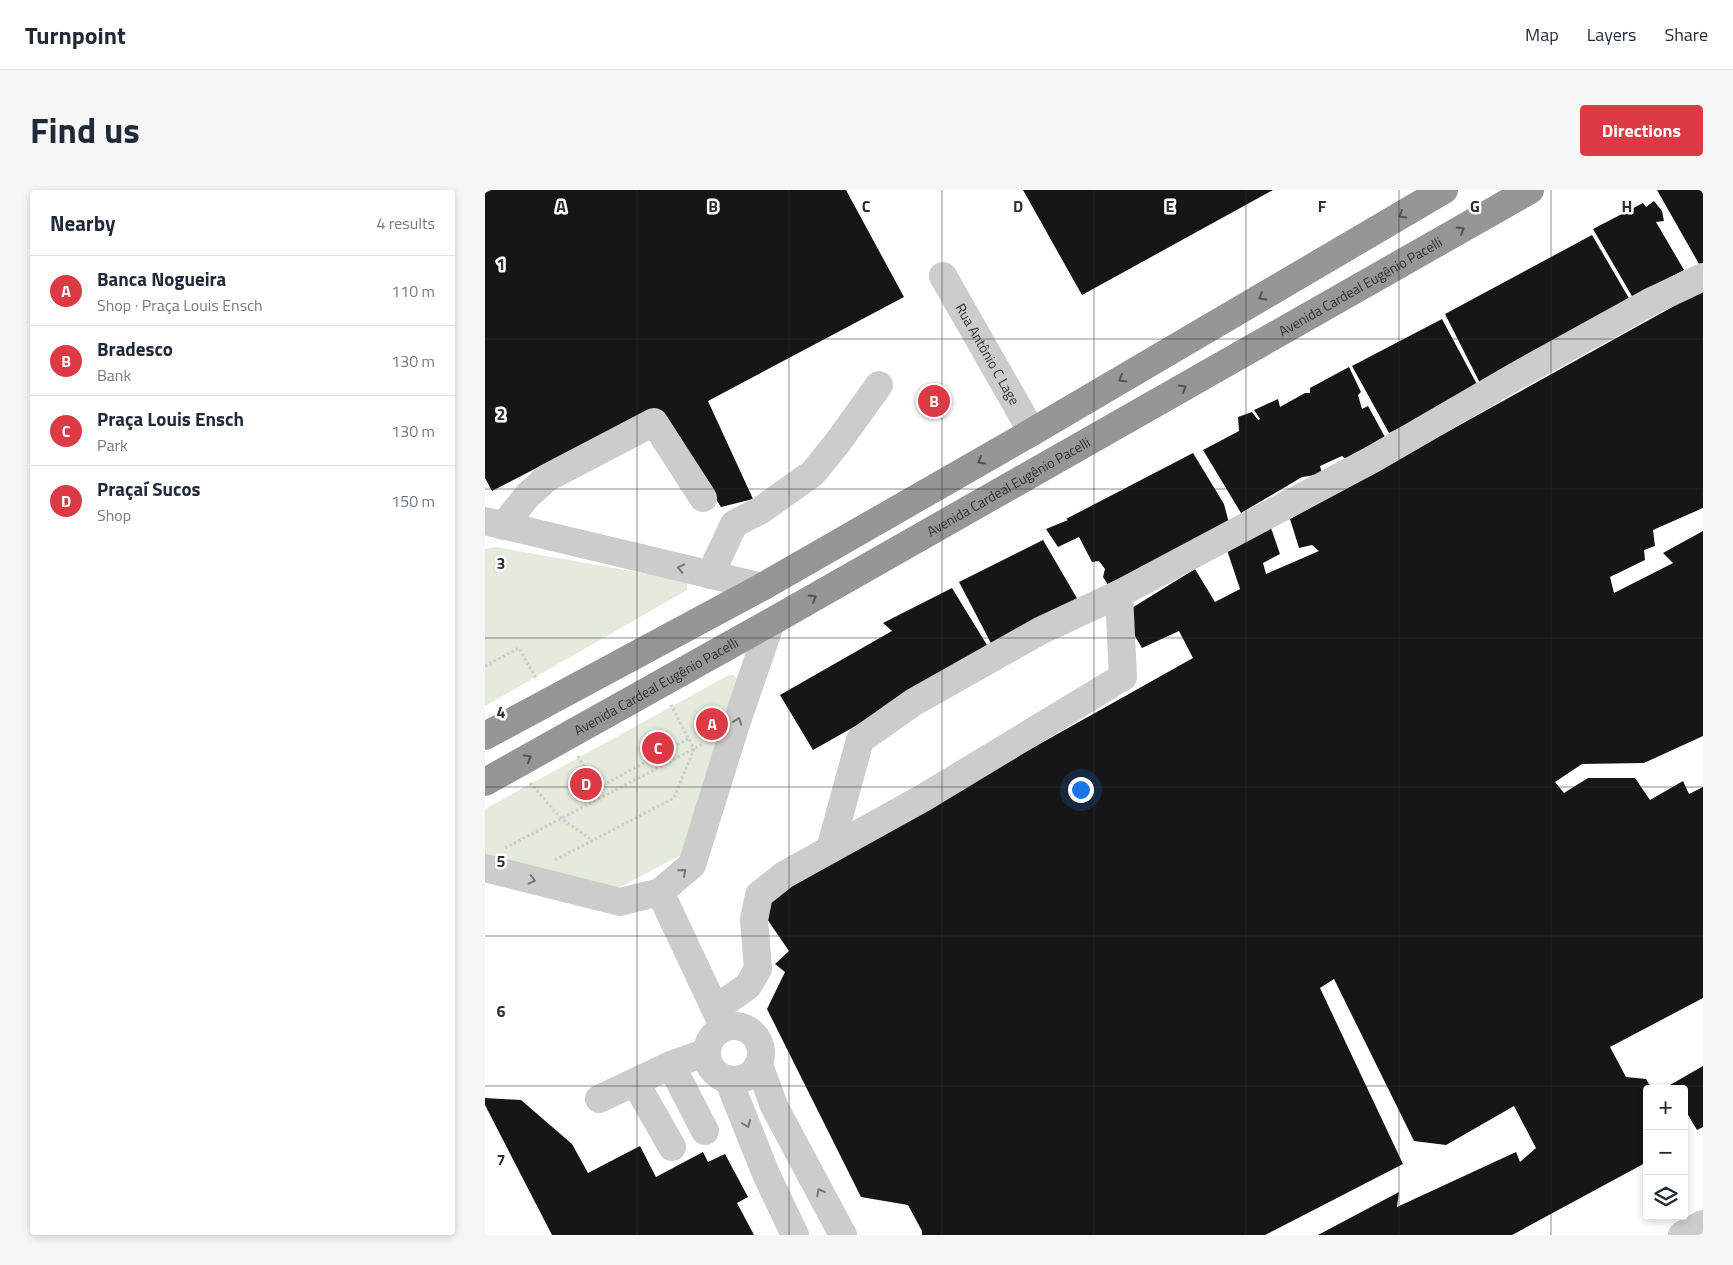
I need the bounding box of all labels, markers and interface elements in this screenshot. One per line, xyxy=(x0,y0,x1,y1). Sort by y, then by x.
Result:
text: Turnpoint xyxy=(25,17,126,53)
text: Map xyxy=(1525,21,1559,48)
text: Layers xyxy=(1587,21,1636,48)
text: Share xyxy=(1664,21,1708,48)
text: Find us xyxy=(30,103,140,157)
button: Directions xyxy=(1580,105,1703,156)
text: A xyxy=(556,194,566,218)
text: B xyxy=(708,194,718,218)
text: C xyxy=(862,194,871,218)
text: D xyxy=(1013,194,1023,218)
text: E xyxy=(1166,194,1175,218)
text: F xyxy=(1318,194,1327,218)
text: G xyxy=(1470,194,1480,218)
text: H xyxy=(1622,194,1632,218)
text: Nearby xyxy=(50,207,115,239)
one-way arrow xyxy=(1398,208,1407,218)
text: 4 results xyxy=(376,211,435,235)
one-way arrow xyxy=(1455,226,1464,236)
street label: Avenida Cardeal Eugênio Pacelli xyxy=(1274,231,1446,341)
text: 1 xyxy=(497,252,505,276)
text: Banca Nogueira xyxy=(97,264,226,293)
text: A xyxy=(61,279,71,303)
text: 110 m xyxy=(391,279,435,303)
one-way arrow xyxy=(1258,291,1267,301)
text: Shop · Praça Louis Ensch xyxy=(97,293,263,317)
street label: Rua Antônio C Lage xyxy=(951,299,1025,409)
text: Bradesco xyxy=(97,334,173,363)
text: B xyxy=(61,349,71,373)
text: 130 m xyxy=(391,349,435,373)
text: Bank xyxy=(97,363,131,387)
one-way arrow xyxy=(1118,373,1127,383)
pin: B xyxy=(918,382,950,420)
one-way arrow xyxy=(1177,385,1186,395)
text: 2 xyxy=(497,402,505,426)
text: Praça Louis Ensch xyxy=(97,404,244,433)
text: C xyxy=(62,419,70,443)
text: 130 m xyxy=(391,419,435,443)
street label: Avenida Cardeal Eugênio Pacelli xyxy=(922,431,1094,541)
text: Park xyxy=(97,433,128,457)
one-way arrow xyxy=(978,455,987,465)
text: Praçaí Sucos xyxy=(97,474,201,503)
text: D xyxy=(61,489,71,513)
text: 150 m xyxy=(391,489,435,513)
text: Shop xyxy=(97,503,131,527)
text: 3 xyxy=(497,551,505,575)
one-way arrow xyxy=(676,563,685,574)
one-way arrow xyxy=(808,595,817,605)
street label: Avenida Cardeal Eugênio Pacelli xyxy=(571,635,741,739)
text: 4 xyxy=(497,700,506,724)
pin: A xyxy=(696,705,728,743)
one-way arrow xyxy=(732,717,742,725)
pin: C xyxy=(642,729,674,767)
one-way arrow xyxy=(522,754,531,764)
pin: D xyxy=(570,765,602,803)
your location xyxy=(1068,777,1094,803)
text: 5 xyxy=(497,849,506,873)
one-way arrow xyxy=(678,869,687,878)
one-way arrow xyxy=(528,875,536,885)
text: 6 xyxy=(497,999,506,1023)
map controls xyxy=(1643,1085,1688,1220)
button: + xyxy=(1643,1085,1688,1130)
one-way arrow xyxy=(741,1119,751,1128)
button: − xyxy=(1643,1130,1688,1175)
text: 7 xyxy=(497,1148,505,1172)
button: layers xyxy=(1643,1175,1688,1220)
one-way arrow xyxy=(816,1188,826,1197)

